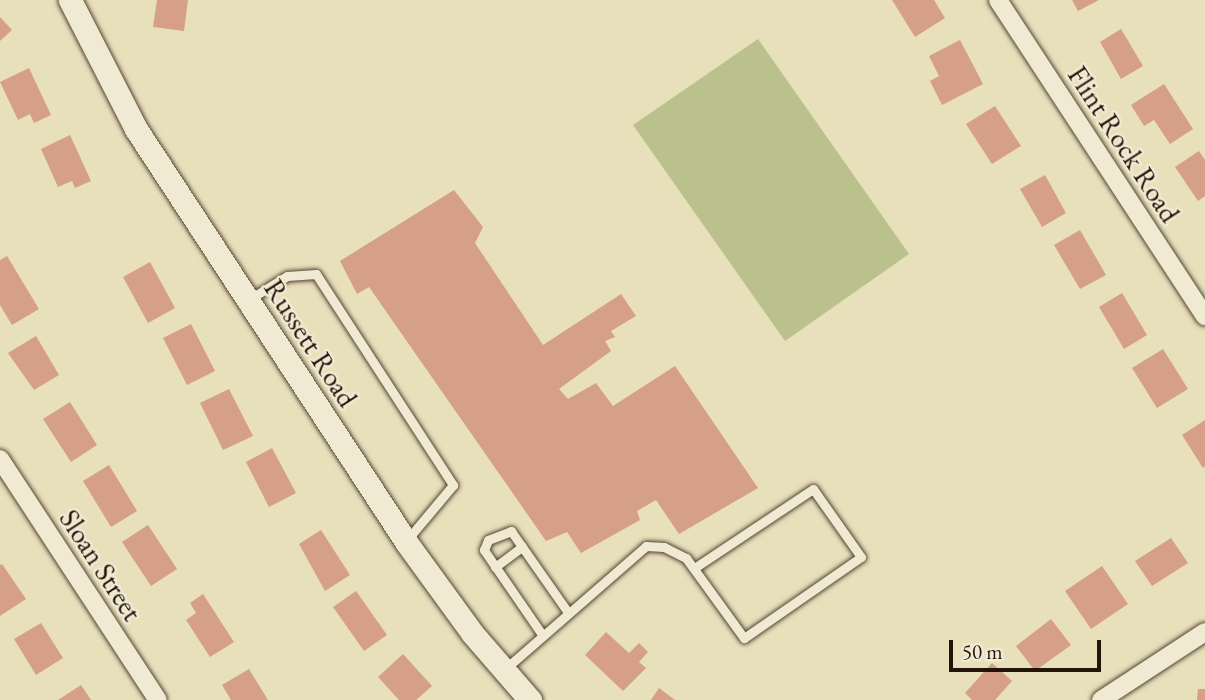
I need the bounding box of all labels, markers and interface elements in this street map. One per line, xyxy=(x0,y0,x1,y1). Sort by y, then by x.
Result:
street label: Flint Rock Road xyxy=(1061,60,1187,228)
street label: Russett Road xyxy=(257,273,365,413)
street label: Sloan Street xyxy=(53,503,149,627)
scale bar xyxy=(953,626,1105,670)
text: 50 m xyxy=(962,638,1003,665)

